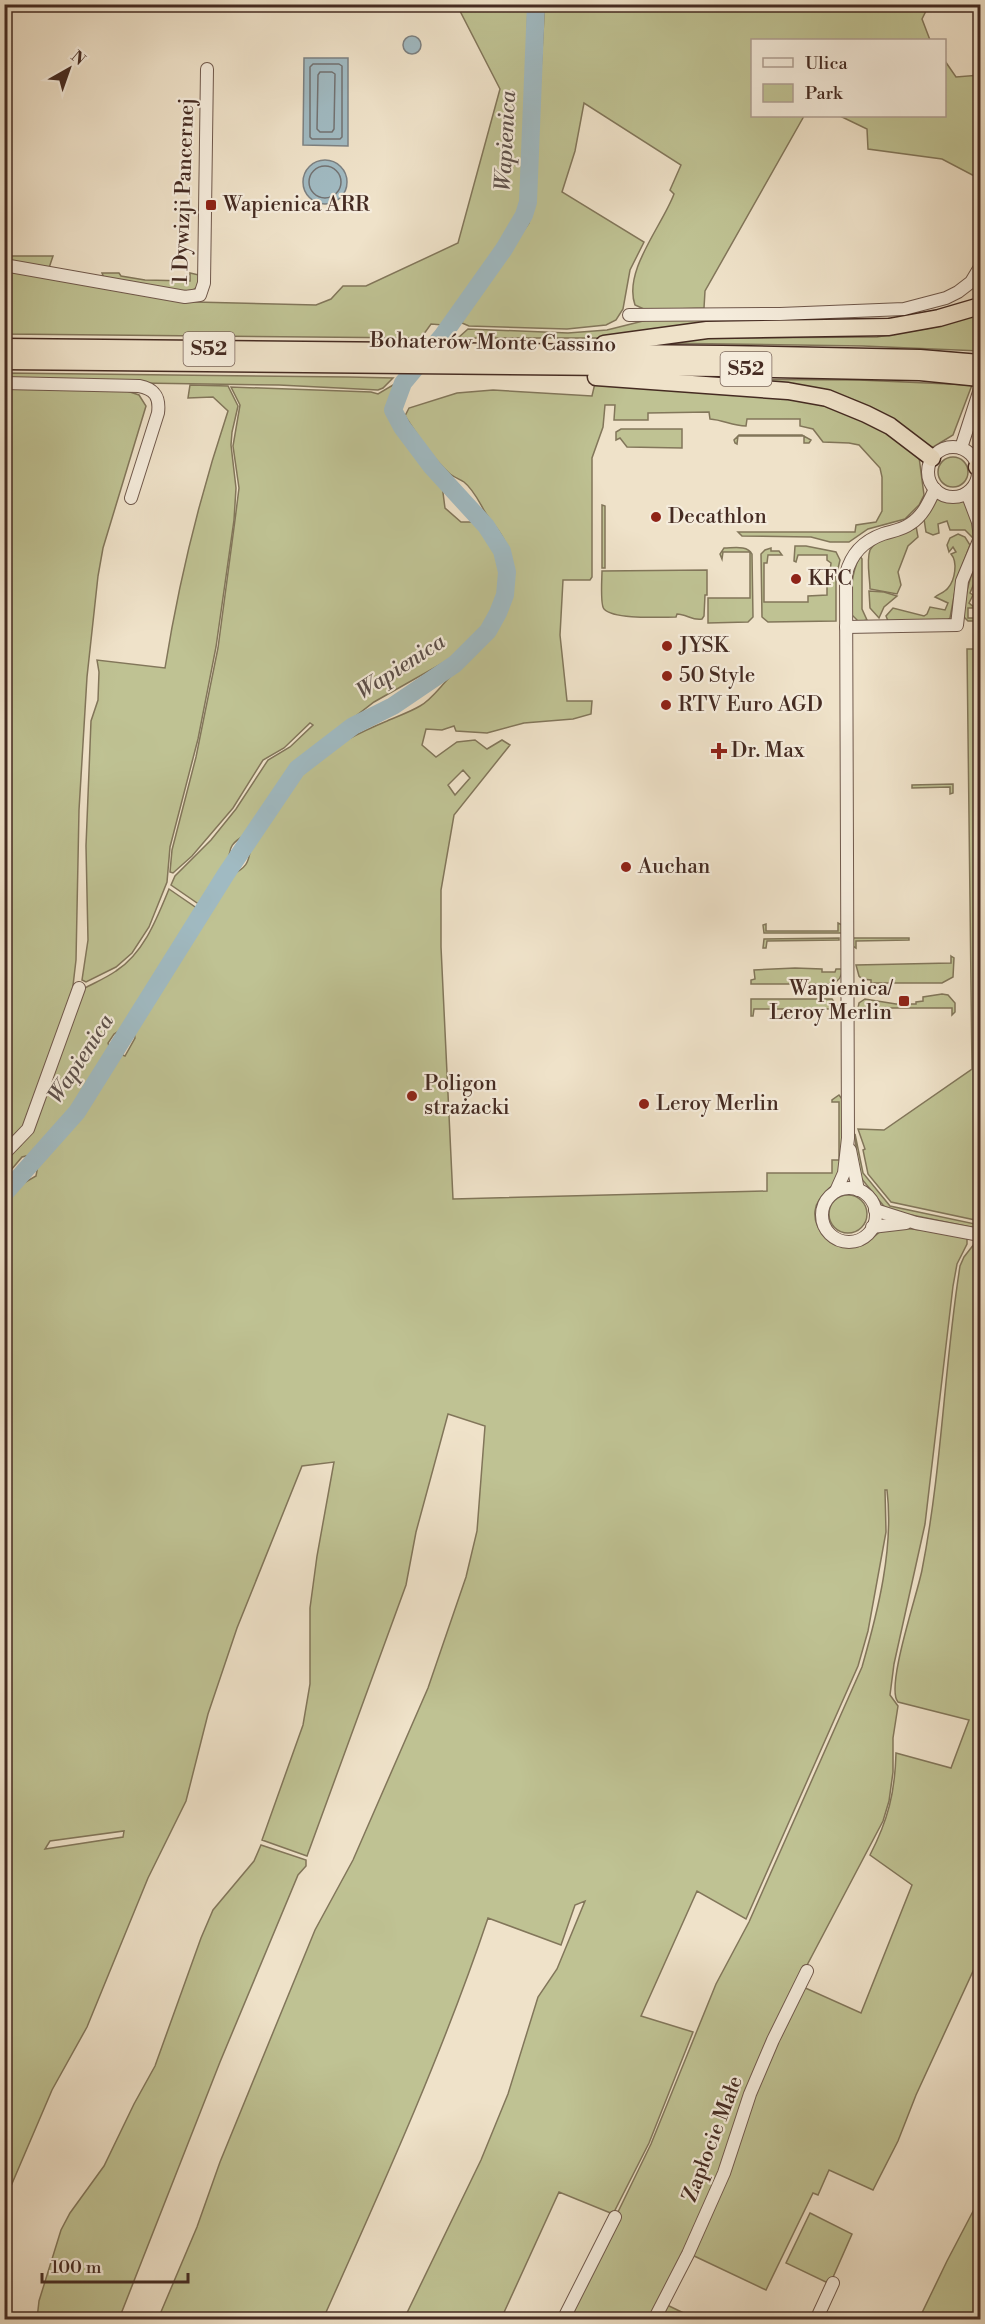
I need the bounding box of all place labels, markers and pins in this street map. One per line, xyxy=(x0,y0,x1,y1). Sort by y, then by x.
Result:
place label: Wapienica ARR xyxy=(222,192,370,218)
marker: Wapienica ARR xyxy=(204,198,218,212)
place label: Decathlon xyxy=(668,504,767,530)
marker: Decathlon xyxy=(649,510,663,524)
place label: KFC xyxy=(808,566,852,592)
marker: KFC xyxy=(789,572,803,586)
place label: JYSK xyxy=(678,633,731,659)
marker: JYSK xyxy=(660,639,674,653)
place label: 50 Style xyxy=(679,663,755,689)
marker: 50 Style xyxy=(660,669,674,683)
place label: RTV Euro AGD xyxy=(678,692,823,718)
marker: RTV Euro AGD xyxy=(659,698,673,712)
place label: Dr. Max xyxy=(731,738,805,764)
marker: Dr. Max xyxy=(712,744,726,758)
place label: Auchan xyxy=(637,854,711,880)
marker: Auchan xyxy=(619,860,633,874)
place label: Wapienica/ Leroy Merlin xyxy=(769,976,894,1026)
marker: Wapienica/ Leroy Merlin xyxy=(897,994,911,1008)
place label: Poligon strażacki xyxy=(424,1071,510,1121)
marker: Poligon strażacki xyxy=(405,1089,419,1103)
place label: Leroy Merlin xyxy=(656,1091,779,1117)
marker: Leroy Merlin xyxy=(637,1097,651,1111)

